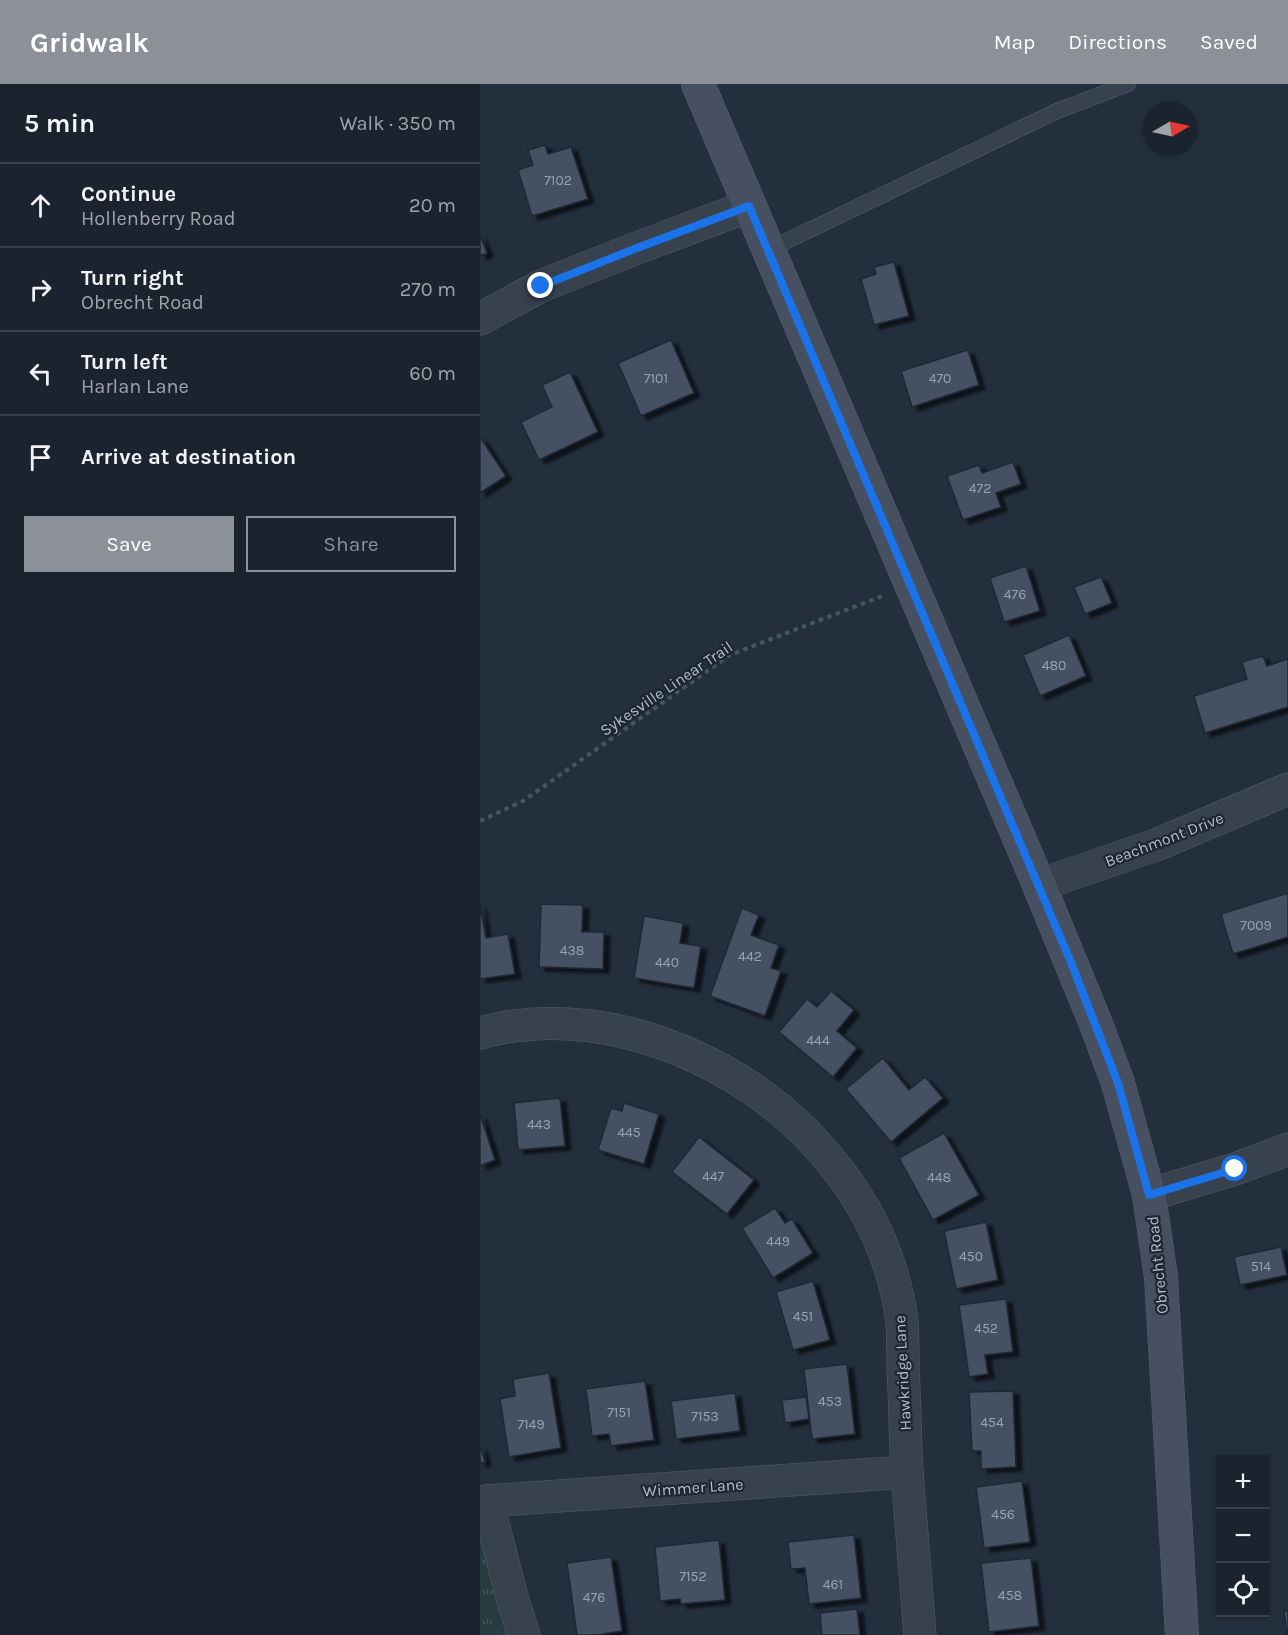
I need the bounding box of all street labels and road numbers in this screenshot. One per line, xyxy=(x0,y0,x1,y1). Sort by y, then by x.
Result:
street label: Sykesville Linear Trail xyxy=(596,637,736,740)
street label: Beachmont Drive xyxy=(1102,808,1226,871)
street label: Obrecht Road xyxy=(1143,1215,1172,1315)
street label: Hawkridge Lane xyxy=(890,1315,915,1431)
street label: Wimmer Lane xyxy=(642,1475,744,1500)

